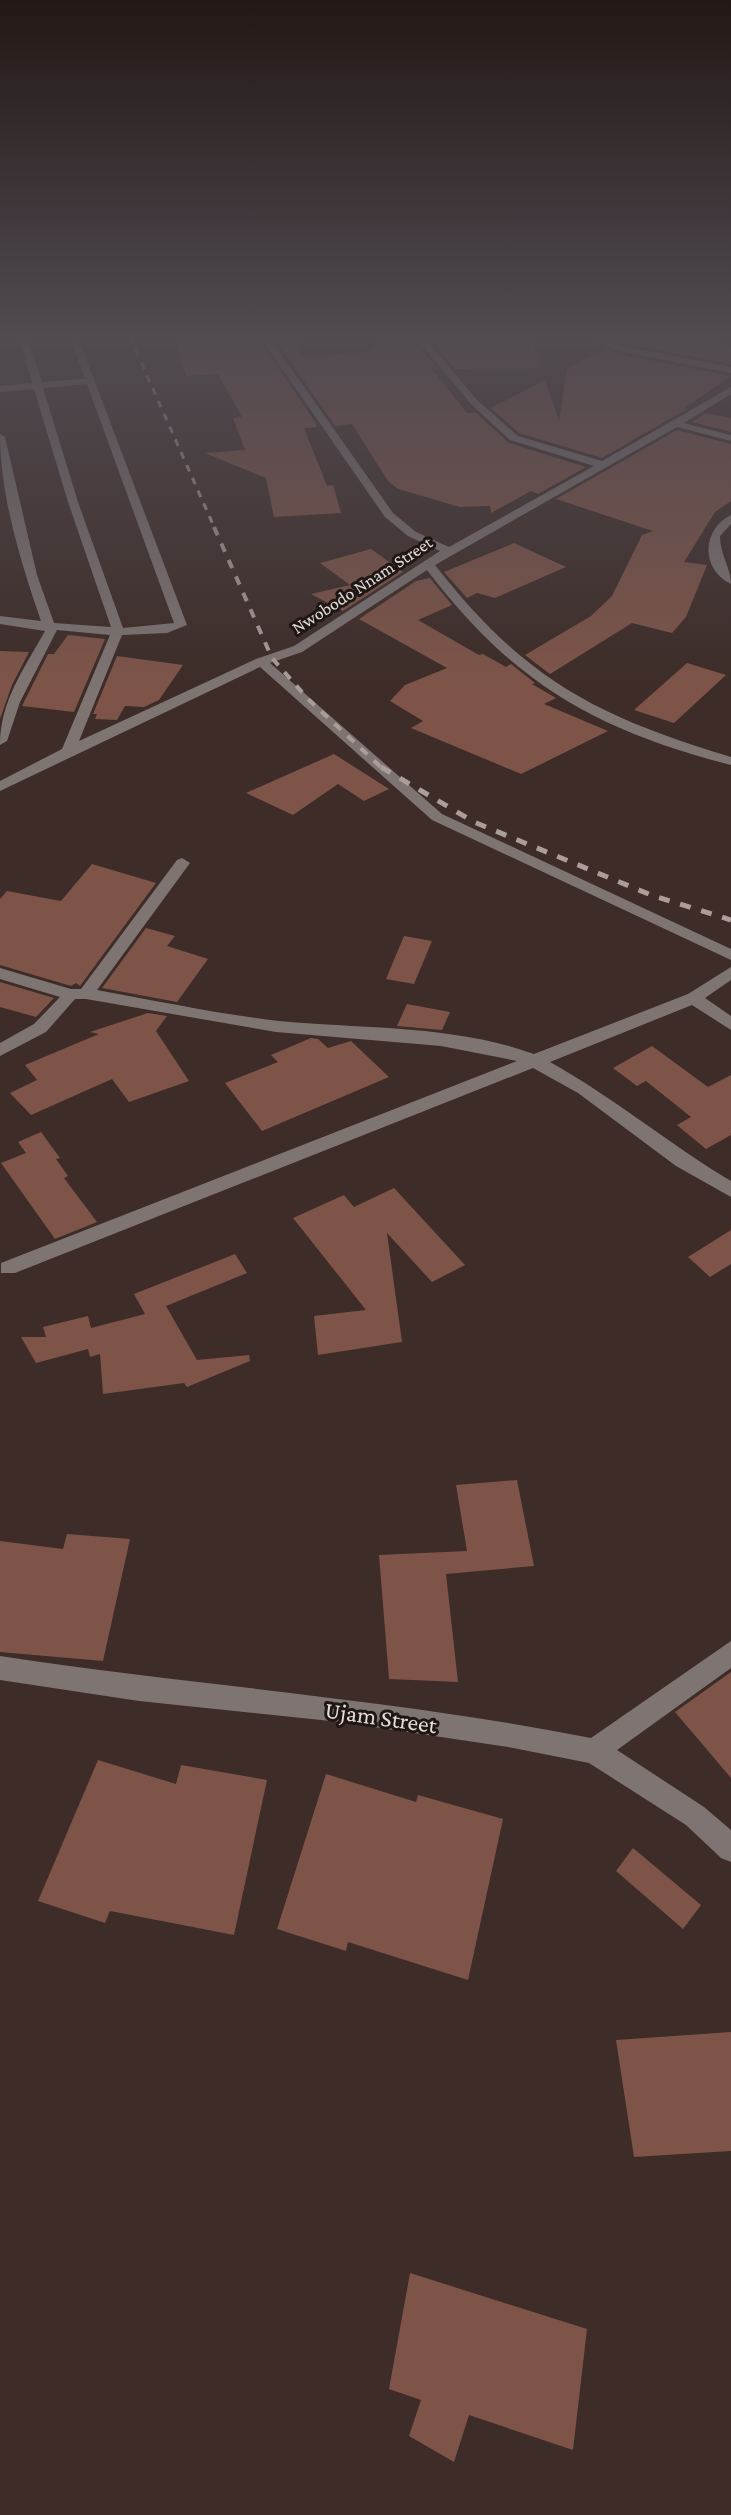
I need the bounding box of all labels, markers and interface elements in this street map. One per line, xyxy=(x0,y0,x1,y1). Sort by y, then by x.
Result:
street label: Nwobodo Nnam Street xyxy=(288,532,437,638)
street label: Ujam Street xyxy=(323,1696,440,1738)

